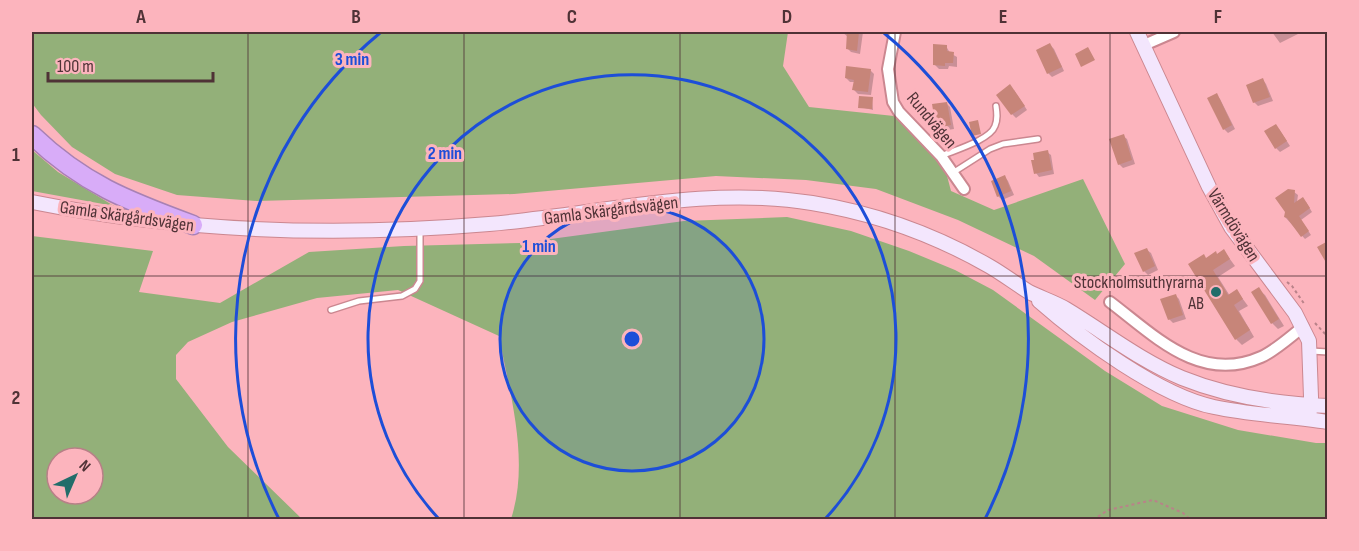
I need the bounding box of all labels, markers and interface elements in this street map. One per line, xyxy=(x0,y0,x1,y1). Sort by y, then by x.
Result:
text: A xyxy=(135,5,146,29)
text: B xyxy=(351,5,361,29)
text: C xyxy=(567,5,577,29)
text: D xyxy=(782,5,792,29)
text: E xyxy=(999,5,1007,29)
text: F xyxy=(1214,5,1222,29)
scale bar xyxy=(48,45,213,83)
text: 3 min xyxy=(335,49,369,70)
text: 100 m xyxy=(57,56,94,77)
street label: Rundvägen xyxy=(902,88,961,153)
text: 1 xyxy=(12,143,20,167)
text: 2 min xyxy=(428,143,462,164)
street label: Värmdövägen xyxy=(1203,185,1264,265)
street label: Gamla Skärgårdsvägen xyxy=(543,192,679,229)
street label: Gamla Skärgårdsvägen xyxy=(59,197,195,236)
text: 1 min xyxy=(522,236,556,257)
place label: Stockholmsuthyrarna AB xyxy=(1074,272,1204,314)
marker: Stockholmsuthyrarna AB xyxy=(1209,285,1223,299)
centre of rings xyxy=(622,329,642,349)
text: 2 xyxy=(12,386,20,410)
north arrow xyxy=(45,446,105,506)
text: N xyxy=(75,456,94,476)

